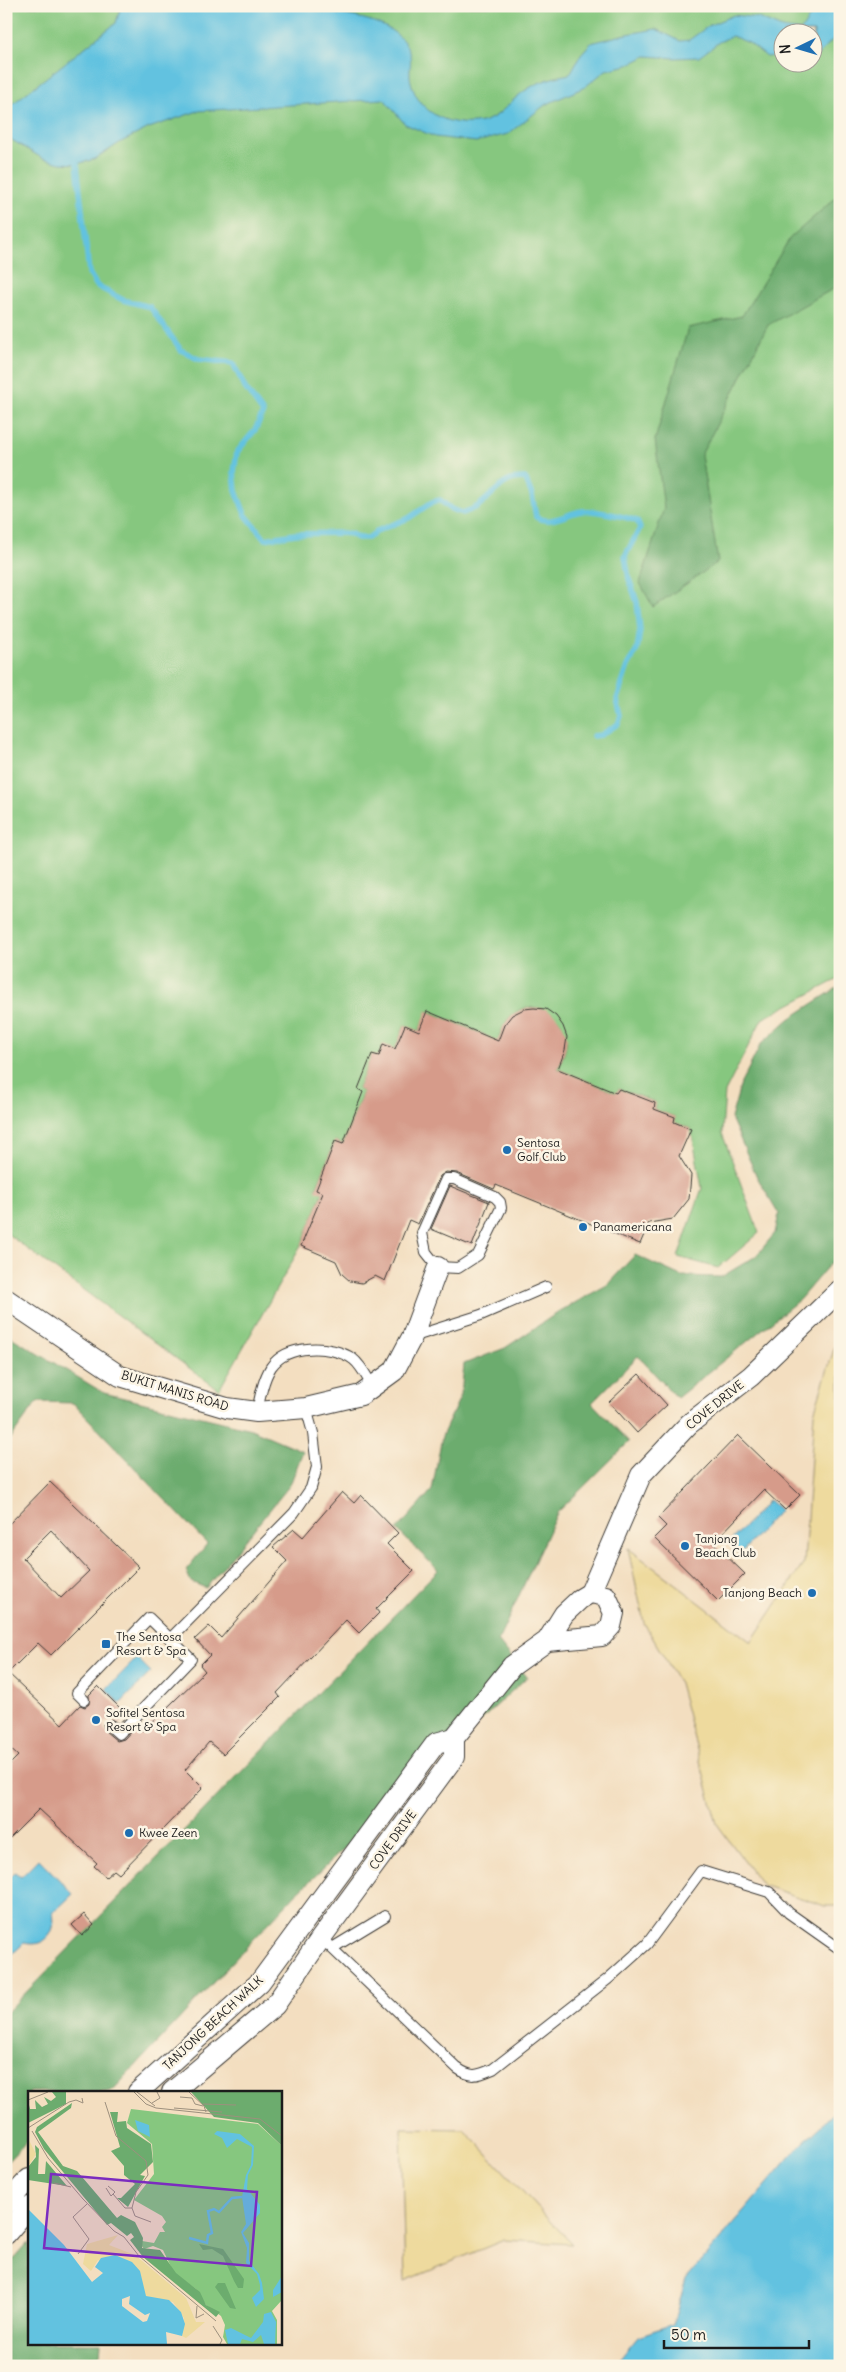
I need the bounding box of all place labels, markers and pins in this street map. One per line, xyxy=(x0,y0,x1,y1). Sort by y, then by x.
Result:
place label: Sentosa Golf Club xyxy=(517,1135,566,1164)
marker: Sentosa Golf Club xyxy=(501,1144,513,1156)
place label: Panamericana xyxy=(593,1219,672,1234)
marker: Panamericana xyxy=(577,1221,589,1233)
place label: Tanjong Beach Club xyxy=(695,1531,757,1560)
marker: Tanjong Beach Club xyxy=(679,1540,691,1552)
place label: Tanjong Beach xyxy=(723,1585,802,1600)
marker: Tanjong Beach xyxy=(806,1587,818,1599)
place label: The Sentosa Resort & Spa xyxy=(116,1629,186,1658)
marker: The Sentosa Resort & Spa xyxy=(100,1638,112,1650)
place label: Sofitel Sentosa Resort & Spa xyxy=(106,1705,185,1734)
marker: Sofitel Sentosa Resort & Spa xyxy=(90,1714,102,1726)
place label: Kwee Zeen xyxy=(139,1825,198,1840)
marker: Kwee Zeen xyxy=(123,1827,135,1839)

